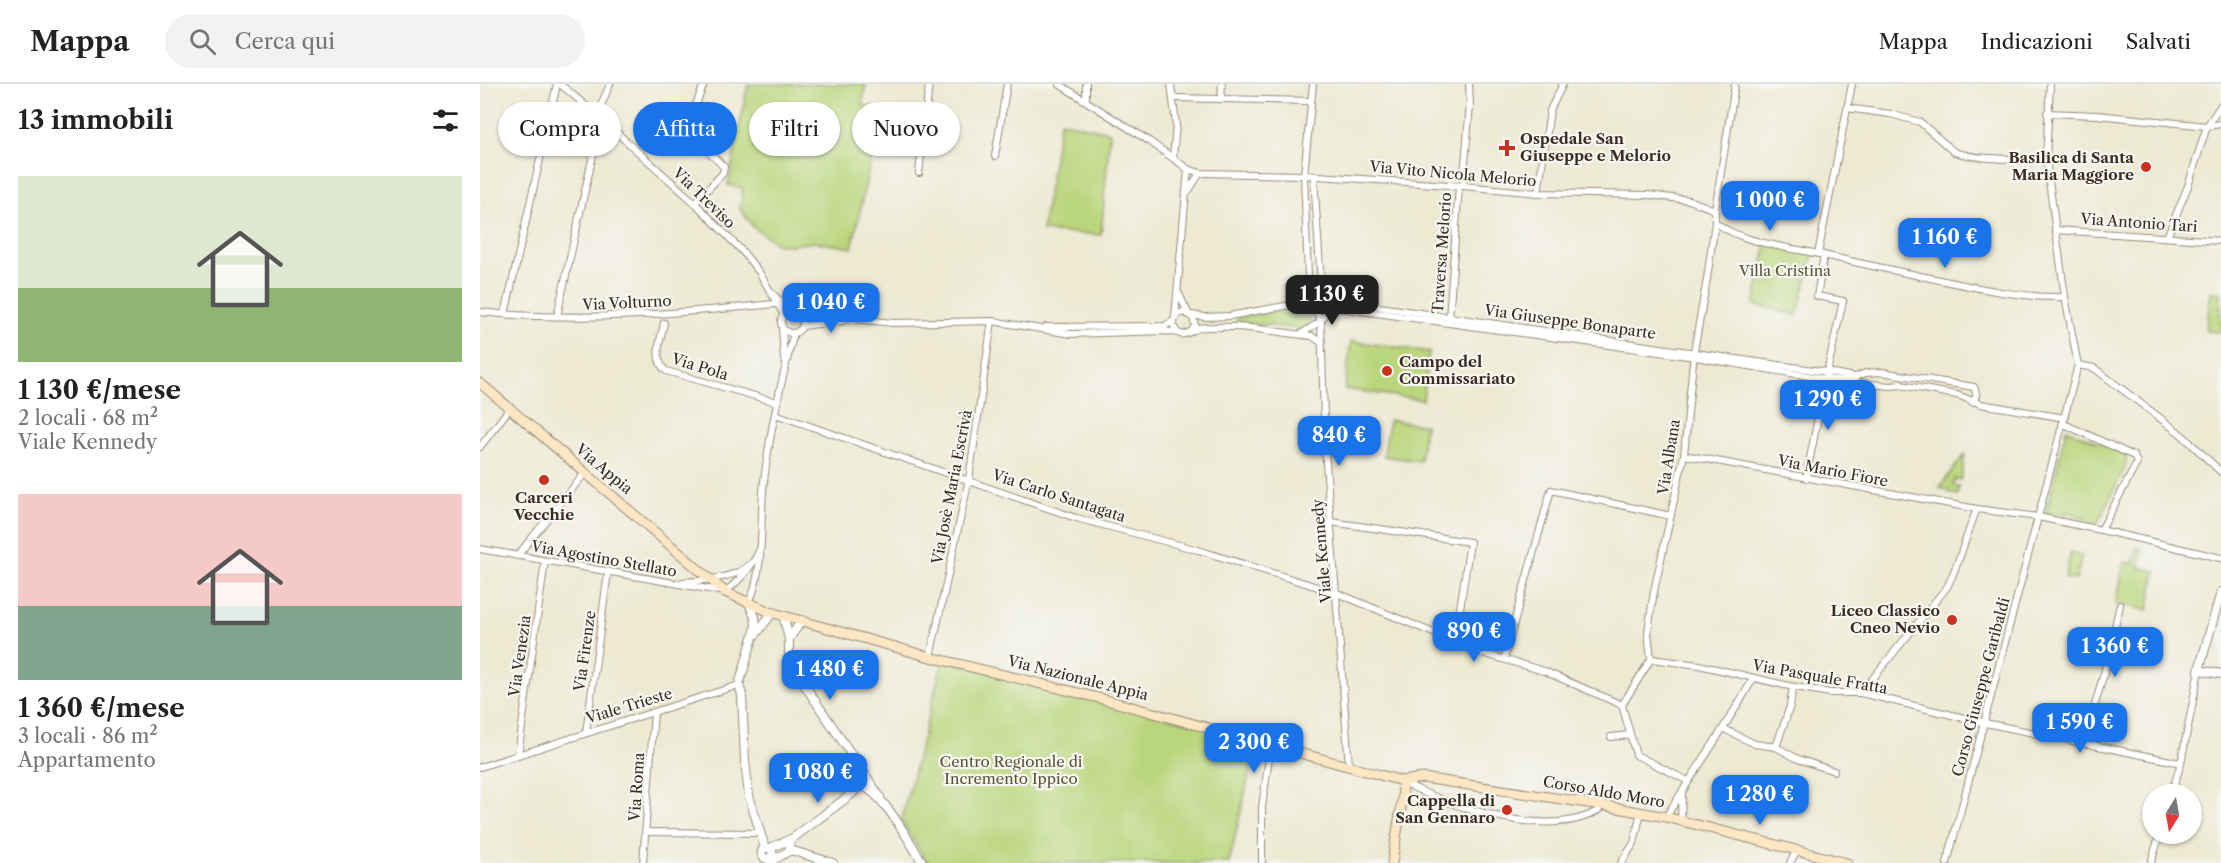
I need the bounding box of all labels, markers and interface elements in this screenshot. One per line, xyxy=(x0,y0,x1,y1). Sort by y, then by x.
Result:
search box xyxy=(165,14,585,68)
text: Mappa xyxy=(30,24,129,58)
icon: search xyxy=(186,25,219,58)
text: Cerca qui xyxy=(234,28,335,55)
text: Mappa xyxy=(1879,29,1948,54)
text: Indicazioni xyxy=(1981,29,2093,54)
text: Salvati xyxy=(2126,29,2191,54)
chip: Compra xyxy=(498,102,621,156)
chip: Affitta xyxy=(633,102,737,156)
chip: Filtri xyxy=(749,102,840,156)
chip: Nuovo xyxy=(852,102,960,156)
text: 13 immobili xyxy=(18,104,173,136)
icon: filters xyxy=(429,104,462,137)
place label: Ospedale San Giuseppe e Melorio xyxy=(1520,129,1671,165)
marker: Ospedale San Giuseppe e Melorio xyxy=(1498,139,1516,157)
place label: Basilica di Santa Maria Maggiore xyxy=(2008,148,2134,184)
street label: Via Vito Nicola Melorio xyxy=(1368,157,1537,190)
marker: Basilica di Santa Maria Maggiore xyxy=(2139,160,2153,174)
street label: Via Treviso xyxy=(668,162,740,232)
pin: 1 000 € xyxy=(1715,181,1825,232)
text: 1 000 € xyxy=(1735,188,1805,212)
street label: Traversa Melorio xyxy=(1428,192,1455,314)
street label: Via Antonio Tari xyxy=(2079,209,2198,236)
icon: home xyxy=(186,215,294,323)
pin: 1 160 € xyxy=(1890,218,2000,269)
text: 1 160 € xyxy=(1912,225,1978,249)
park label: Villa Cristina xyxy=(1738,261,1831,280)
pin: 1 130 € xyxy=(1277,275,1387,326)
text: 1 130 € xyxy=(1300,282,1364,306)
pin: 1 040 € xyxy=(776,283,886,334)
text: 1 040 € xyxy=(796,290,866,314)
street label: Via Volturno xyxy=(581,291,672,314)
street label: Via Giuseppe Bonaparte xyxy=(1482,300,1657,343)
street label: Via Pola xyxy=(669,349,731,384)
place label: Campo del Commissariato xyxy=(1399,352,1515,388)
marker: Campo del Commissariato xyxy=(1380,364,1394,378)
text: 1 130 €/mese xyxy=(18,374,181,406)
pin: 1 290 € xyxy=(1773,380,1883,431)
text: 1 290 € xyxy=(1794,387,1862,411)
text: 2 locali · 68 m² xyxy=(18,406,158,430)
street label: Via Josè Maria Escrivà xyxy=(927,408,976,567)
pin: 840 € xyxy=(1297,416,1381,467)
street label: Via Albana xyxy=(1653,418,1684,497)
text: 840 € xyxy=(1312,423,1366,447)
text: Viale Kennedy xyxy=(18,430,157,454)
street label: Via Appia xyxy=(571,439,637,498)
street label: Via Mario Fiore xyxy=(1775,450,1890,491)
street label: Via Carlo Santagata xyxy=(989,465,1128,526)
marker: Carceri Vecchie xyxy=(537,473,551,487)
place label: Carceri Vecchie xyxy=(513,488,574,524)
street label: Viale Kennedy xyxy=(1307,498,1336,605)
icon: home xyxy=(186,533,294,641)
street label: Via Agostino Stellato xyxy=(529,536,678,581)
street label: Corso Giuseppe Garibaldi xyxy=(1947,595,2014,778)
place label: Liceo Classico Cneo Nevio xyxy=(1831,601,1940,637)
street label: Via Firenze xyxy=(569,609,600,694)
pin: 890 € xyxy=(1432,612,1516,663)
marker: Liceo Classico Cneo Nevio xyxy=(1945,613,1959,627)
street label: Via Venezia xyxy=(504,614,535,699)
text: 890 € xyxy=(1447,619,1501,643)
pin: 1 360 € xyxy=(2060,627,2170,678)
text: 1 360 € xyxy=(2081,634,2149,658)
pin: 1 480 € xyxy=(775,650,885,701)
street label: Via Nazionale Appia xyxy=(1005,651,1150,704)
street label: Via Pasquale Fratta xyxy=(1750,655,1889,698)
text: 1 480 € xyxy=(796,657,864,681)
street label: Viale Trieste xyxy=(582,683,674,728)
text: 1 360 €/mese xyxy=(18,692,185,724)
pin: 1 590 € xyxy=(2025,703,2135,754)
text: 1 590 € xyxy=(2046,710,2114,734)
pin: 2 300 € xyxy=(1199,723,1309,774)
text: 3 locali · 86 m² xyxy=(18,724,158,748)
text: 2 300 € xyxy=(1218,730,1290,754)
text: Appartamento xyxy=(18,748,156,772)
street label: Via Roma xyxy=(625,752,648,823)
park label: Centro Regionale di Incremento Ippico xyxy=(940,752,1083,788)
pin: 1 080 € xyxy=(763,753,873,804)
text: 1 080 € xyxy=(783,760,853,784)
street label: Corso Aldo Moro xyxy=(1542,771,1667,812)
pin: 1 280 € xyxy=(1705,775,1815,826)
text: 1 280 € xyxy=(1726,782,1794,806)
north arrow xyxy=(2142,784,2202,844)
map controls xyxy=(2142,784,2202,844)
place label: Cappella di San Gennaro xyxy=(1395,791,1496,827)
marker: Cappella di San Gennaro xyxy=(1500,803,1514,817)

